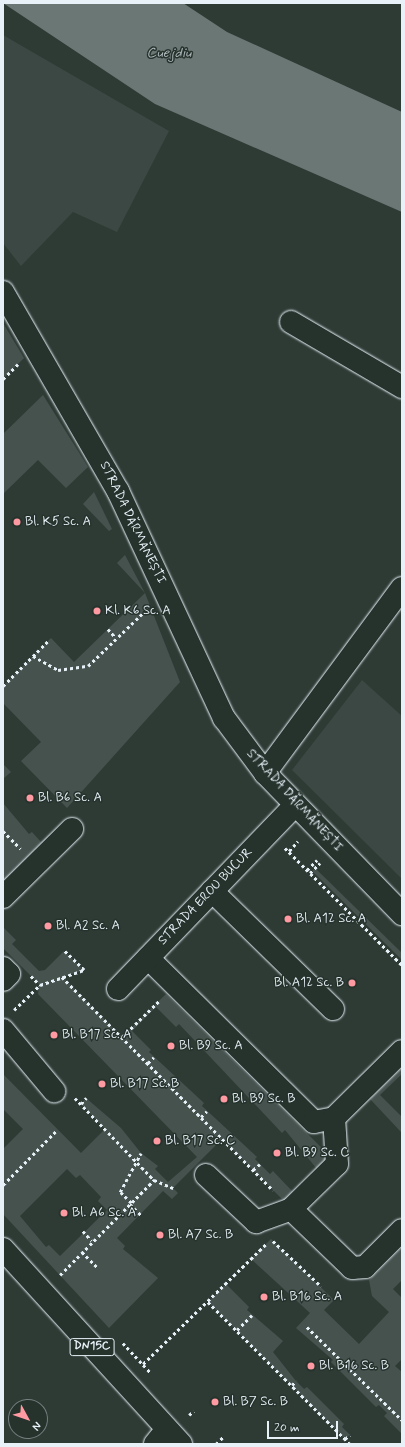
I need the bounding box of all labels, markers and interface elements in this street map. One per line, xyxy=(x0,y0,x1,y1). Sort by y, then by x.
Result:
water label: Cuejdiu xyxy=(147,45,191,61)
street label: STRADA DĂRMĂNEȘTI xyxy=(95,459,169,587)
place label: Bl. K5 Sc. A xyxy=(25,514,91,530)
marker: Bl. K5 Sc. A xyxy=(12,517,22,527)
place label: Kl. K6 Sc. A xyxy=(105,603,171,619)
marker: Kl. K6 Sc. A xyxy=(92,606,102,616)
street label: STRADA DĂRMĂNEȘTI xyxy=(242,746,346,856)
place label: Bl. B6 Sc. A xyxy=(38,790,102,806)
marker: Bl. B6 Sc. A xyxy=(25,793,35,803)
street label: STRADA EROU BUCUR xyxy=(155,845,257,949)
place label: Bl. A12 Sc. A xyxy=(296,911,366,927)
marker: Bl. A12 Sc. A xyxy=(283,914,293,924)
place label: Bl. A2 Sc. A xyxy=(56,918,120,934)
marker: Bl. A2 Sc. A xyxy=(43,921,53,931)
place label: Bl. A12 Sc. B xyxy=(274,975,344,991)
marker: Bl. A12 Sc. B xyxy=(347,978,357,988)
place label: Bl. B17 Sc. A xyxy=(62,1027,132,1043)
marker: Bl. B17 Sc. A xyxy=(49,1030,59,1040)
place label: Bl. B9 Sc. A xyxy=(179,1038,243,1054)
marker: Bl. B9 Sc. A xyxy=(166,1041,176,1051)
place label: Bl. B17 Sc. B xyxy=(110,1076,179,1092)
marker: Bl. B17 Sc. B xyxy=(97,1079,107,1089)
place label: Bl. B9 Sc. B xyxy=(232,1091,295,1107)
marker: Bl. B9 Sc. B xyxy=(219,1094,229,1104)
place label: Bl. B17 Sc. C xyxy=(165,1133,235,1149)
marker: Bl. B17 Sc. C xyxy=(152,1136,162,1146)
place label: Bl. B9 Sc. C xyxy=(285,1145,349,1161)
marker: Bl. B9 Sc. C xyxy=(272,1148,282,1158)
place label: Bl. A6 Sc. A xyxy=(72,1205,136,1221)
marker: Bl. A6 Sc. A xyxy=(59,1208,69,1218)
place label: Bl. A7 Sc. B xyxy=(168,1227,233,1243)
marker: Bl. A7 Sc. B xyxy=(155,1230,165,1240)
place label: Bl. B16 Sc. A xyxy=(272,1289,342,1305)
marker: Bl. B16 Sc. A xyxy=(259,1292,269,1302)
road number: DN15C xyxy=(69,1337,115,1357)
place label: Bl. B16 Sc. B xyxy=(319,1358,389,1374)
marker: Bl. B16 Sc. B xyxy=(306,1361,316,1371)
place label: Bl. B7 Sc. B xyxy=(223,1394,288,1410)
marker: Bl. B7 Sc. B xyxy=(210,1397,220,1407)
north arrow xyxy=(8,1399,48,1439)
scale bar xyxy=(269,1413,340,1439)
text: N xyxy=(29,1419,44,1433)
text: 20 m xyxy=(274,1420,300,1436)

